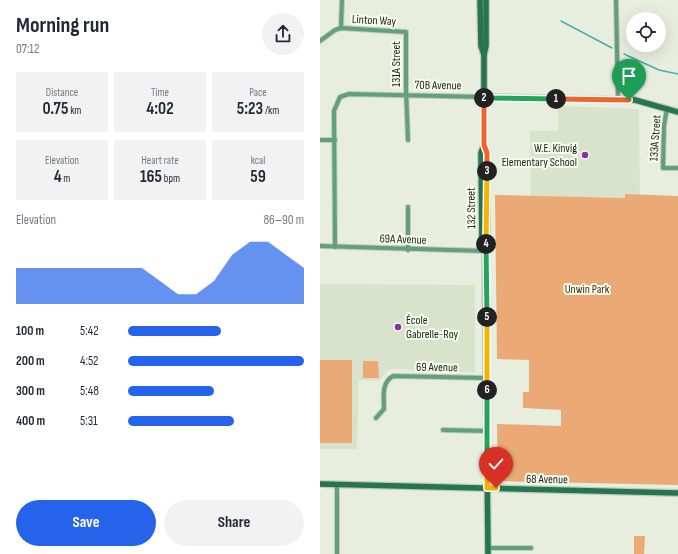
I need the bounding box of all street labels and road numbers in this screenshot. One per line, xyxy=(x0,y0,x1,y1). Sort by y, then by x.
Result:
street label: Linton Way xyxy=(352,12,397,29)
street label: 131A Street xyxy=(389,41,404,87)
street label: 70B Avenue xyxy=(415,78,462,93)
street label: 133A Street xyxy=(646,114,665,162)
street label: 132 Street xyxy=(464,187,479,229)
street label: 69A Avenue xyxy=(379,231,427,248)
street label: 69 Avenue xyxy=(416,360,458,375)
street label: 68 Avenue xyxy=(526,472,568,487)

